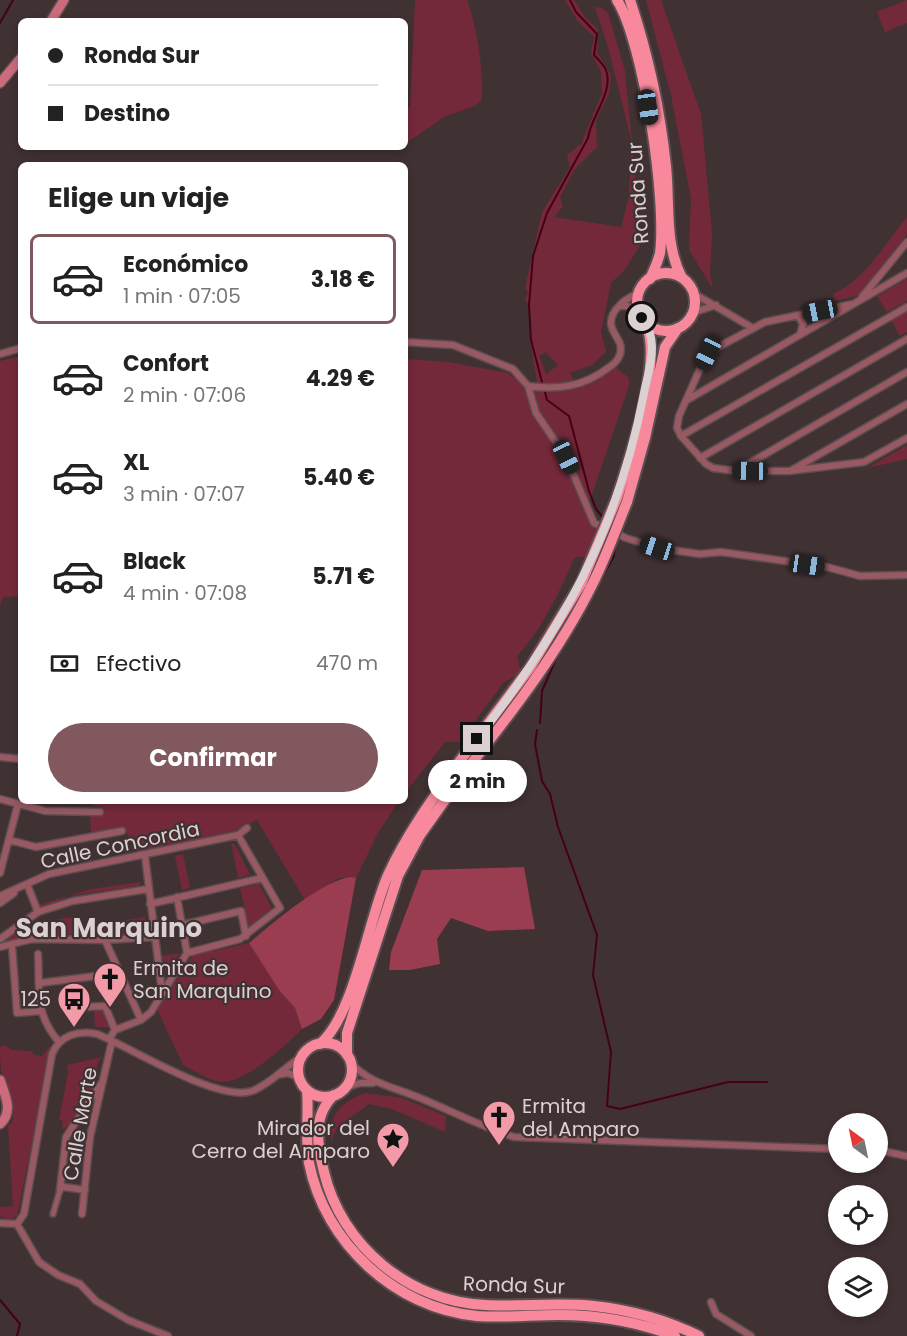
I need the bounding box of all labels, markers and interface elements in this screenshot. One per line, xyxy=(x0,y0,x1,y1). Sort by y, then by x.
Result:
text: Ronda Sur xyxy=(84,40,200,71)
car xyxy=(637,88,659,126)
text: Destino xyxy=(84,98,170,129)
street label: Ronda Sur xyxy=(620,141,656,245)
text: Elige un viaje xyxy=(48,179,229,216)
text: Económico xyxy=(123,249,248,280)
icon: car xyxy=(51,252,105,306)
text: 3.18 € xyxy=(311,264,375,295)
text: 1 min · 07:05 xyxy=(123,282,241,310)
car xyxy=(801,299,839,323)
route start xyxy=(628,304,655,331)
car xyxy=(692,333,724,373)
text: Confort xyxy=(123,348,209,379)
icon: car xyxy=(51,351,105,405)
text: 4.29 € xyxy=(306,363,375,394)
text: 2 min · 07:06 xyxy=(123,381,246,409)
car xyxy=(550,437,582,477)
text: XL xyxy=(123,447,149,478)
icon: car xyxy=(51,450,105,504)
text: 5.40 € xyxy=(303,462,375,493)
car xyxy=(732,462,768,480)
text: 3 min · 07:07 xyxy=(123,480,245,508)
car xyxy=(637,534,677,562)
text: Black xyxy=(123,546,186,577)
icon: car xyxy=(51,549,105,603)
car xyxy=(788,554,826,576)
text: 5.71 € xyxy=(312,561,375,592)
text: 4 min · 07:08 xyxy=(123,579,247,607)
icon: cash xyxy=(48,647,81,680)
text: Efectivo xyxy=(96,648,181,679)
text: 470 m xyxy=(316,649,378,677)
button: Confirmar xyxy=(48,723,378,792)
route end xyxy=(463,725,490,752)
callout: 2 min xyxy=(428,760,526,802)
text: 2 min xyxy=(449,767,506,795)
street label: Calle Concordia xyxy=(38,814,202,876)
district label: San Marquino xyxy=(16,910,202,946)
place label: Ermita de San Marquino xyxy=(133,954,271,1005)
church icon: Ermita de San Marquino xyxy=(92,961,128,1008)
bus stop icon: 125 xyxy=(56,981,92,1028)
place label: 125 xyxy=(21,985,51,1013)
street label: Calle Marte xyxy=(56,1065,104,1183)
place label: Ermita del Amparo xyxy=(522,1092,640,1143)
church icon: Ermita del Amparo xyxy=(481,1099,517,1146)
north arrow xyxy=(828,1113,888,1173)
map controls xyxy=(828,1113,888,1317)
place label: Mirador del Cerro del Amparo xyxy=(192,1114,370,1165)
place icon: Mirador del Cerro del Amparo xyxy=(375,1121,411,1168)
button: locate xyxy=(828,1185,888,1245)
button: layers xyxy=(828,1257,888,1317)
street label: Ronda Sur xyxy=(462,1269,566,1301)

